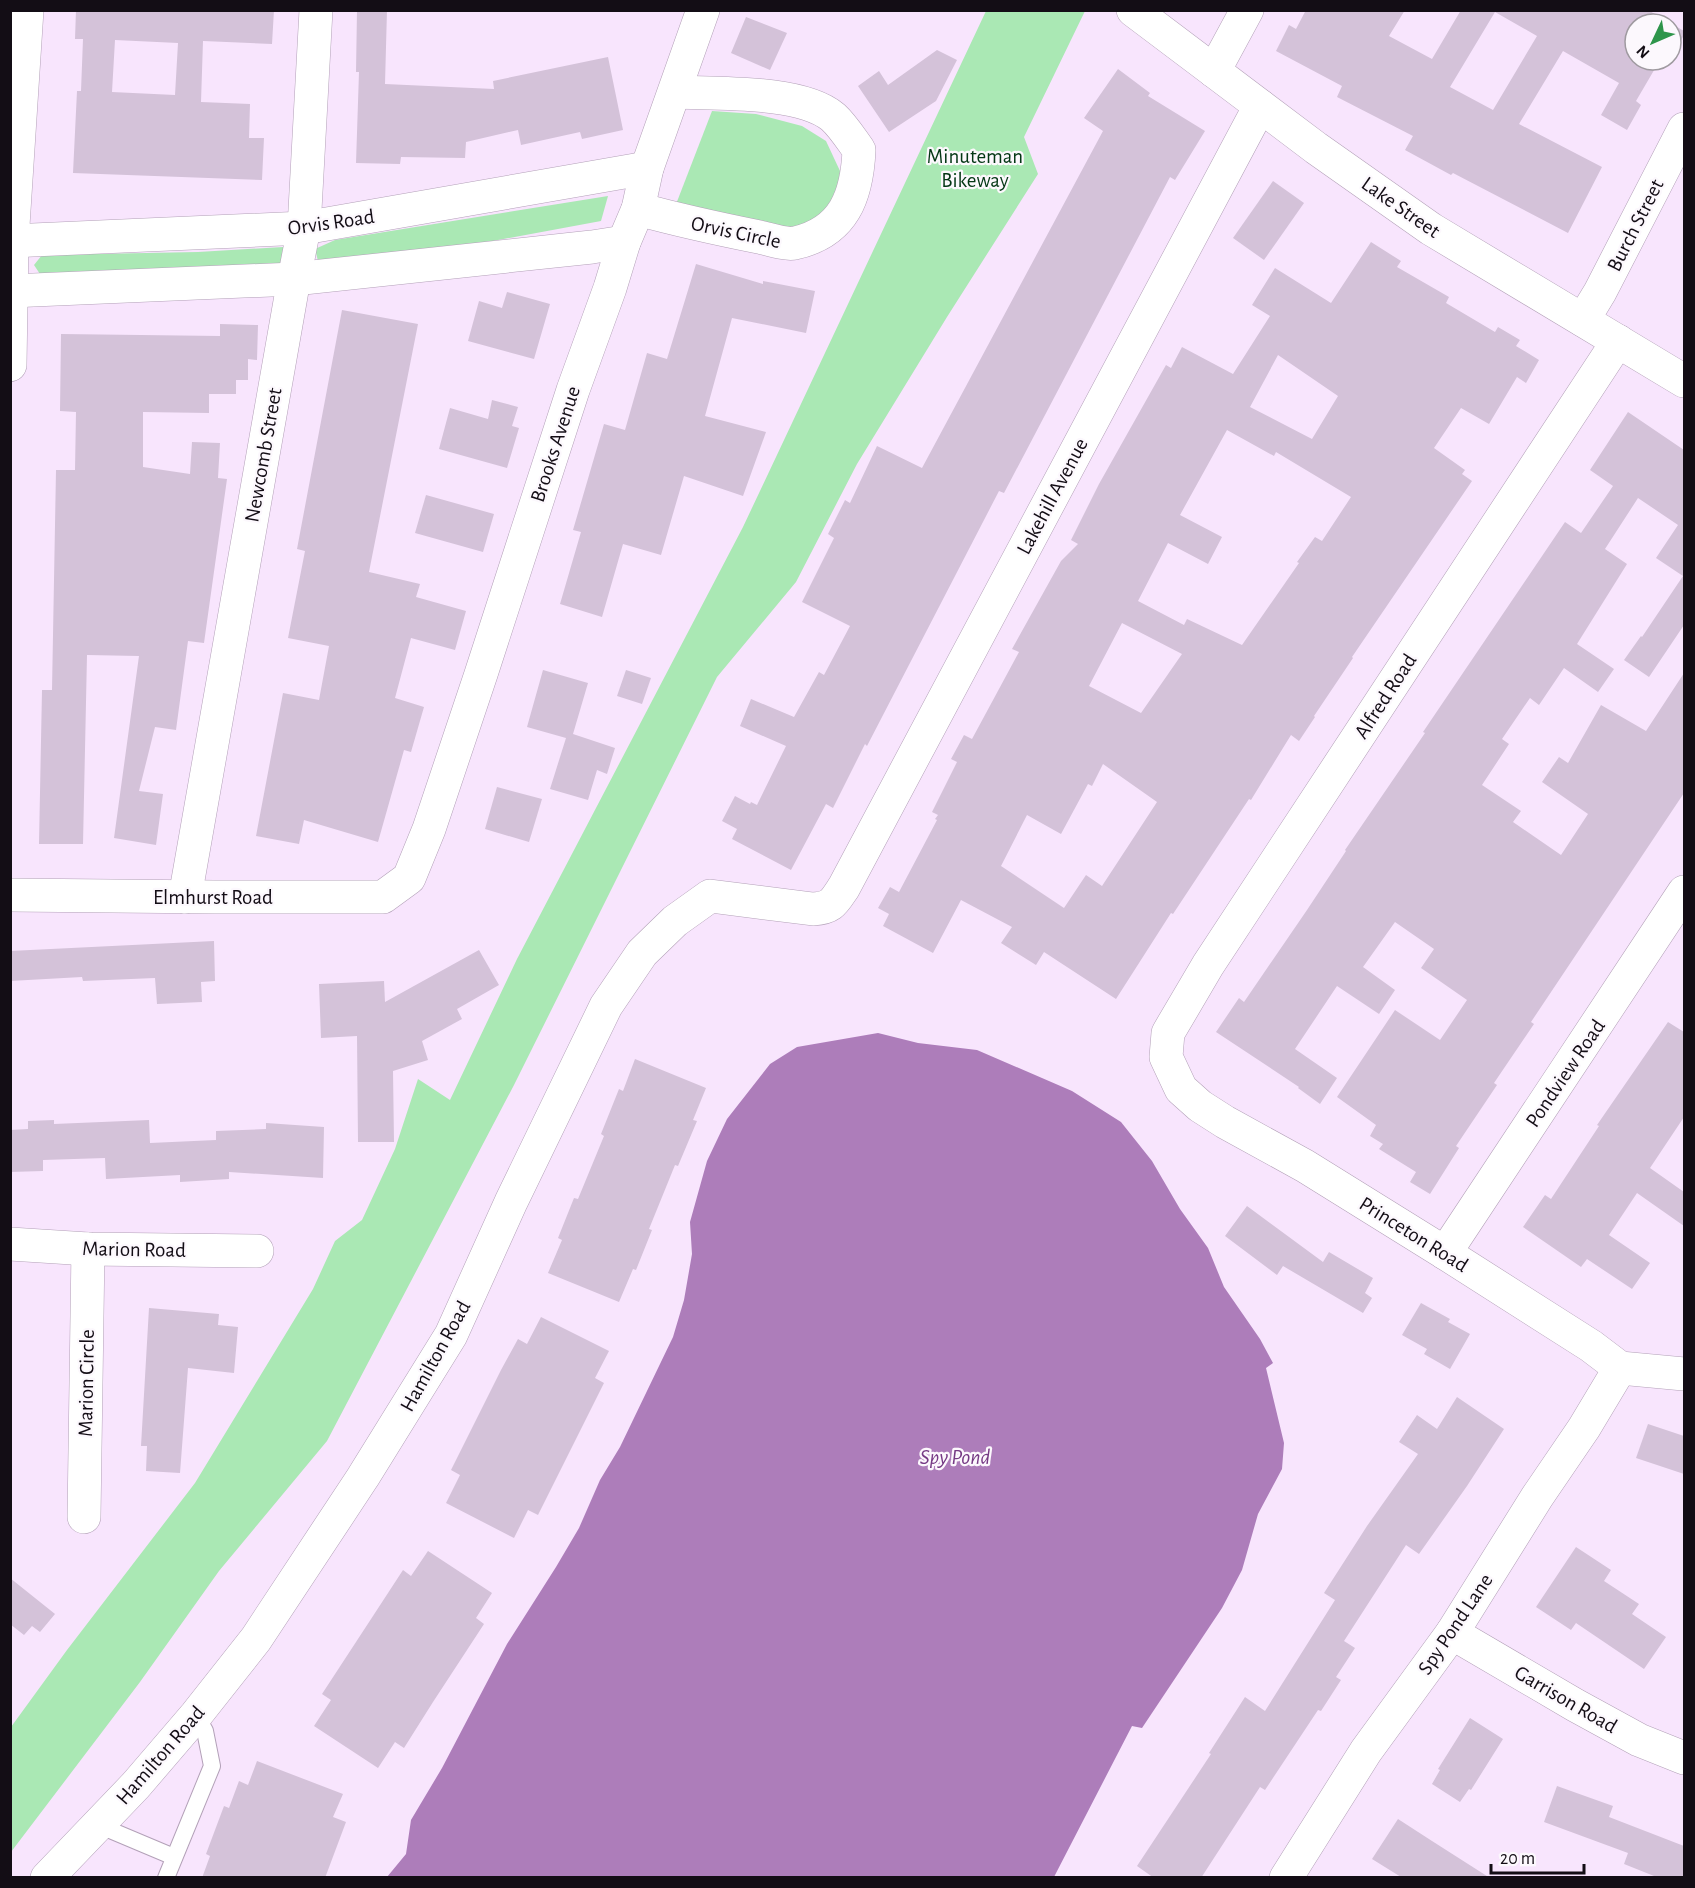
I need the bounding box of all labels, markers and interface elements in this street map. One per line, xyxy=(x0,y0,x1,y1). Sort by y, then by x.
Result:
north arrow xyxy=(1623,12,1683,72)
text: N xyxy=(1633,42,1653,61)
park label: Minuteman Bikeway xyxy=(927,146,1023,191)
street label: Lake Street xyxy=(1358,173,1444,242)
street label: Burch Street xyxy=(1603,175,1668,275)
street label: Orvis Road xyxy=(286,206,376,239)
street label: Orvis Circle xyxy=(689,213,783,252)
street label: Brooks Avenue xyxy=(527,384,584,505)
street label: Newcomb Street xyxy=(241,386,286,524)
street label: Lakehill Avenue xyxy=(1013,435,1092,558)
street label: Alfred Road xyxy=(1350,650,1420,742)
street label: Elmhurst Road xyxy=(153,887,273,908)
street label: Pondview Road xyxy=(1522,1016,1609,1131)
street label: Princeton Road xyxy=(1356,1193,1472,1276)
street label: Marion Road xyxy=(82,1238,186,1261)
street label: Hamilton Road xyxy=(396,1297,475,1415)
street label: Marion Circle xyxy=(75,1329,98,1437)
water label: Spy Pond xyxy=(920,1446,991,1469)
street label: Spy Pond Lane xyxy=(1414,1570,1497,1679)
street label: Garrison Road xyxy=(1511,1662,1621,1737)
street label: Hamilton Road xyxy=(112,1702,209,1809)
scale bar xyxy=(1491,1837,1584,1875)
text: 20 m xyxy=(1500,1850,1535,1868)

